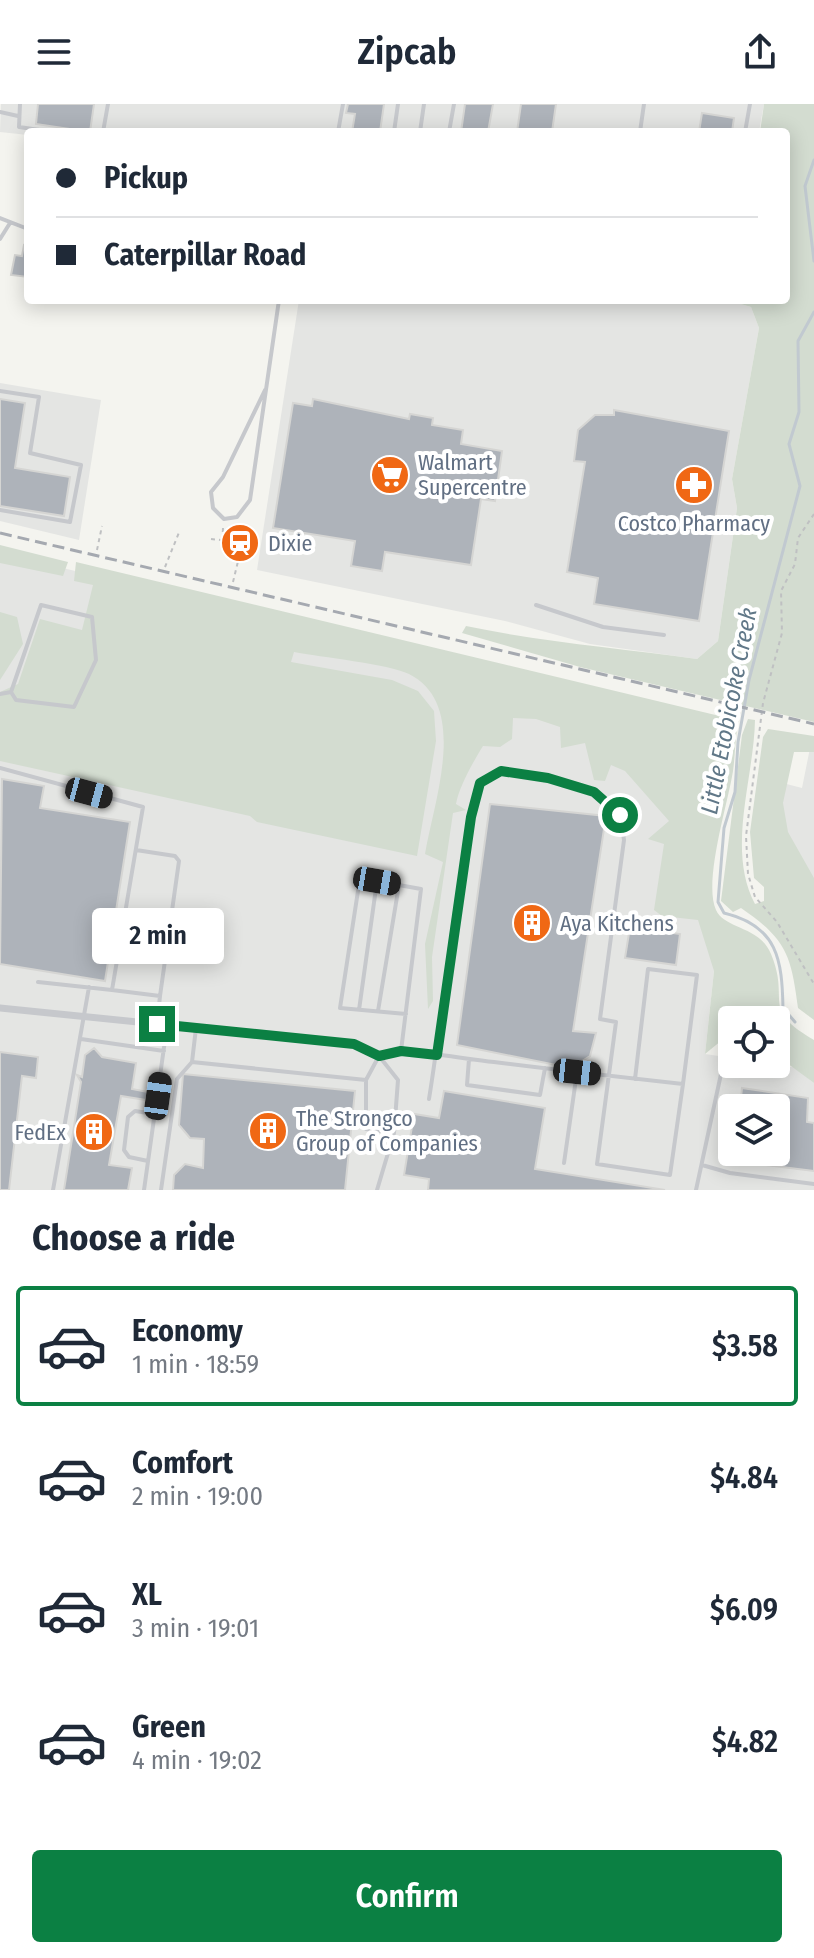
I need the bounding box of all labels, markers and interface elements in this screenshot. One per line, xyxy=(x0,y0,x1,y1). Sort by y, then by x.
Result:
icon: menu xyxy=(32,30,76,74)
text: Zipcab xyxy=(358,30,456,74)
icon: share xyxy=(738,30,782,74)
text: Pickup xyxy=(104,160,188,196)
text: Caterpillar Road xyxy=(104,237,306,273)
place label: Walmart Supercentre xyxy=(418,449,527,501)
supermarket icon: Walmart Supercentre xyxy=(369,454,411,496)
pharmacy icon: Costco Pharmacy xyxy=(673,464,715,506)
place label: Costco Pharmacy xyxy=(618,510,770,537)
station icon: Dixie xyxy=(219,522,261,564)
place label: Dixie xyxy=(268,530,312,557)
water label: Little Etobicoke Creek xyxy=(695,605,763,817)
car xyxy=(63,775,115,811)
route start xyxy=(602,797,638,833)
car xyxy=(351,865,403,897)
building icon: Aya Kitchens xyxy=(511,902,553,944)
callout: 2 min xyxy=(91,908,223,964)
place label: Aya Kitchens xyxy=(560,910,674,937)
text: 2 min xyxy=(129,920,187,951)
route end xyxy=(139,1006,175,1042)
map controls xyxy=(718,1006,790,1166)
button: locate xyxy=(718,1006,790,1078)
car xyxy=(552,1058,602,1086)
car xyxy=(143,1071,173,1121)
button: layers xyxy=(718,1094,790,1166)
place label: The Strongco Group of Companies xyxy=(296,1105,478,1157)
building icon: The Strongco Group of Companies xyxy=(247,1110,289,1152)
building icon: FedEx xyxy=(73,1111,115,1153)
place label: FedEx xyxy=(15,1119,66,1146)
text: Choose a ride xyxy=(32,1216,235,1260)
icon: car xyxy=(36,1310,108,1382)
text: Economy xyxy=(132,1313,243,1349)
text: $3.58 xyxy=(712,1328,778,1364)
text: 1 min · 18:59 xyxy=(132,1349,259,1380)
icon: car xyxy=(36,1442,108,1514)
text: Comfort xyxy=(132,1445,233,1481)
text: $4.84 xyxy=(710,1460,778,1496)
text: 2 min · 19:00 xyxy=(132,1481,263,1512)
icon: car xyxy=(36,1574,108,1646)
text: XL xyxy=(132,1577,162,1613)
text: $6.09 xyxy=(710,1592,778,1628)
text: 3 min · 19:01 xyxy=(132,1613,259,1644)
icon: car xyxy=(36,1706,108,1778)
text: Green xyxy=(132,1709,206,1745)
text: $4.82 xyxy=(712,1724,778,1760)
text: 4 min · 19:02 xyxy=(132,1745,262,1776)
button: Confirm xyxy=(32,1850,782,1942)

